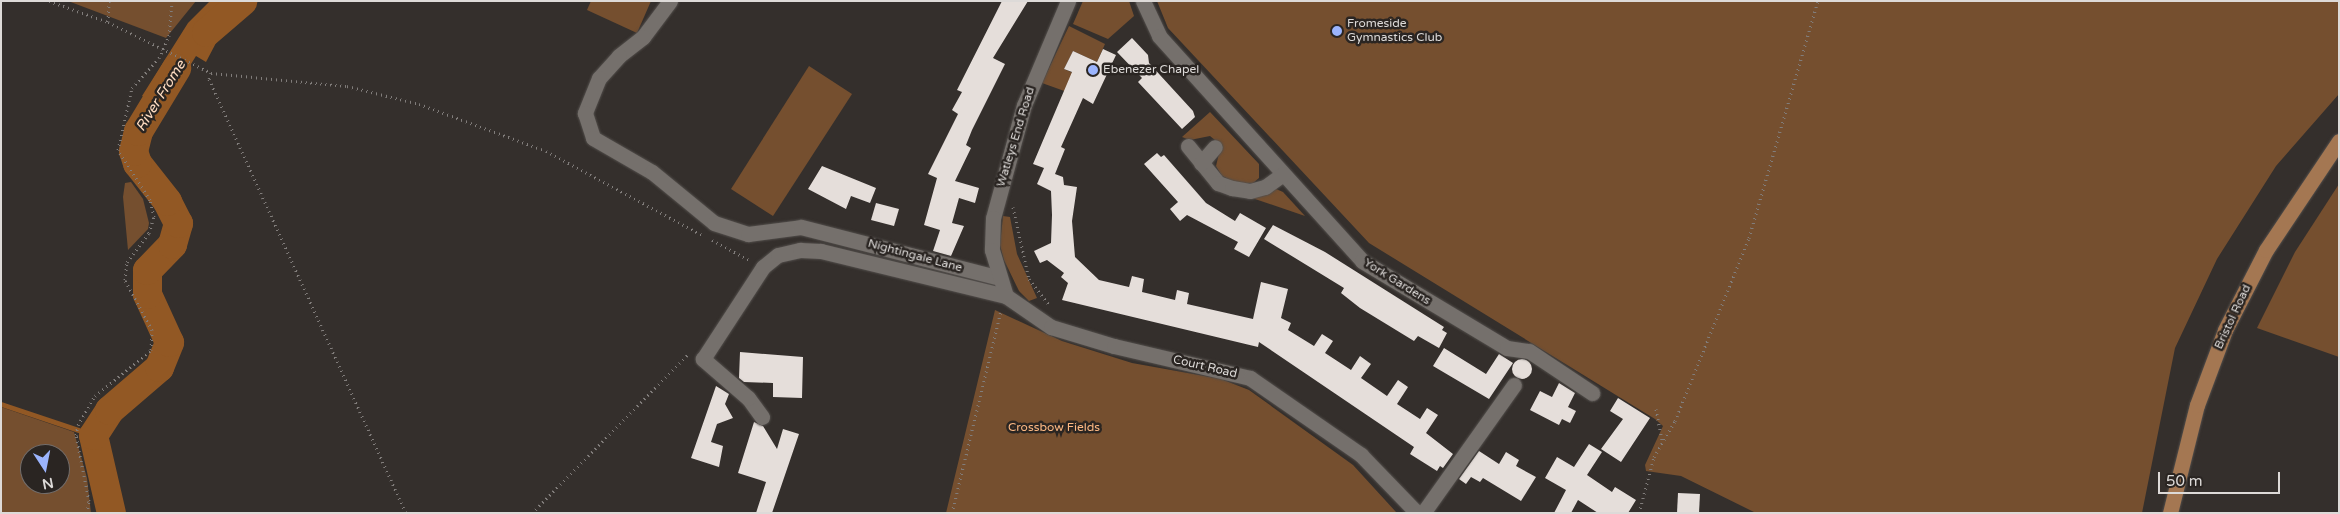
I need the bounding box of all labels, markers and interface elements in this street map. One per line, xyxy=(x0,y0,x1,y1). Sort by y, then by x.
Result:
place label: Fromeside Gymnastics Club xyxy=(1347,17,1442,45)
marker: Fromeside Gymnastics Club xyxy=(1331,25,1343,37)
water label: River Frome xyxy=(133,58,189,134)
place label: Ebenezer Chapel xyxy=(1103,63,1199,77)
marker: Ebenezer Chapel xyxy=(1087,64,1099,76)
street label: Watleys End Road xyxy=(994,85,1038,189)
street label: Nightingale Lane xyxy=(866,236,964,276)
street label: York Gardens xyxy=(1361,256,1433,308)
street label: Bristol Road xyxy=(2212,282,2254,352)
street label: Court Road xyxy=(1172,353,1238,381)
park label: Crossbow Fields xyxy=(1008,421,1100,435)
north arrow xyxy=(20,444,70,494)
scale bar xyxy=(2160,462,2282,494)
text: 50 m xyxy=(2166,472,2203,490)
text: N xyxy=(41,474,55,493)

